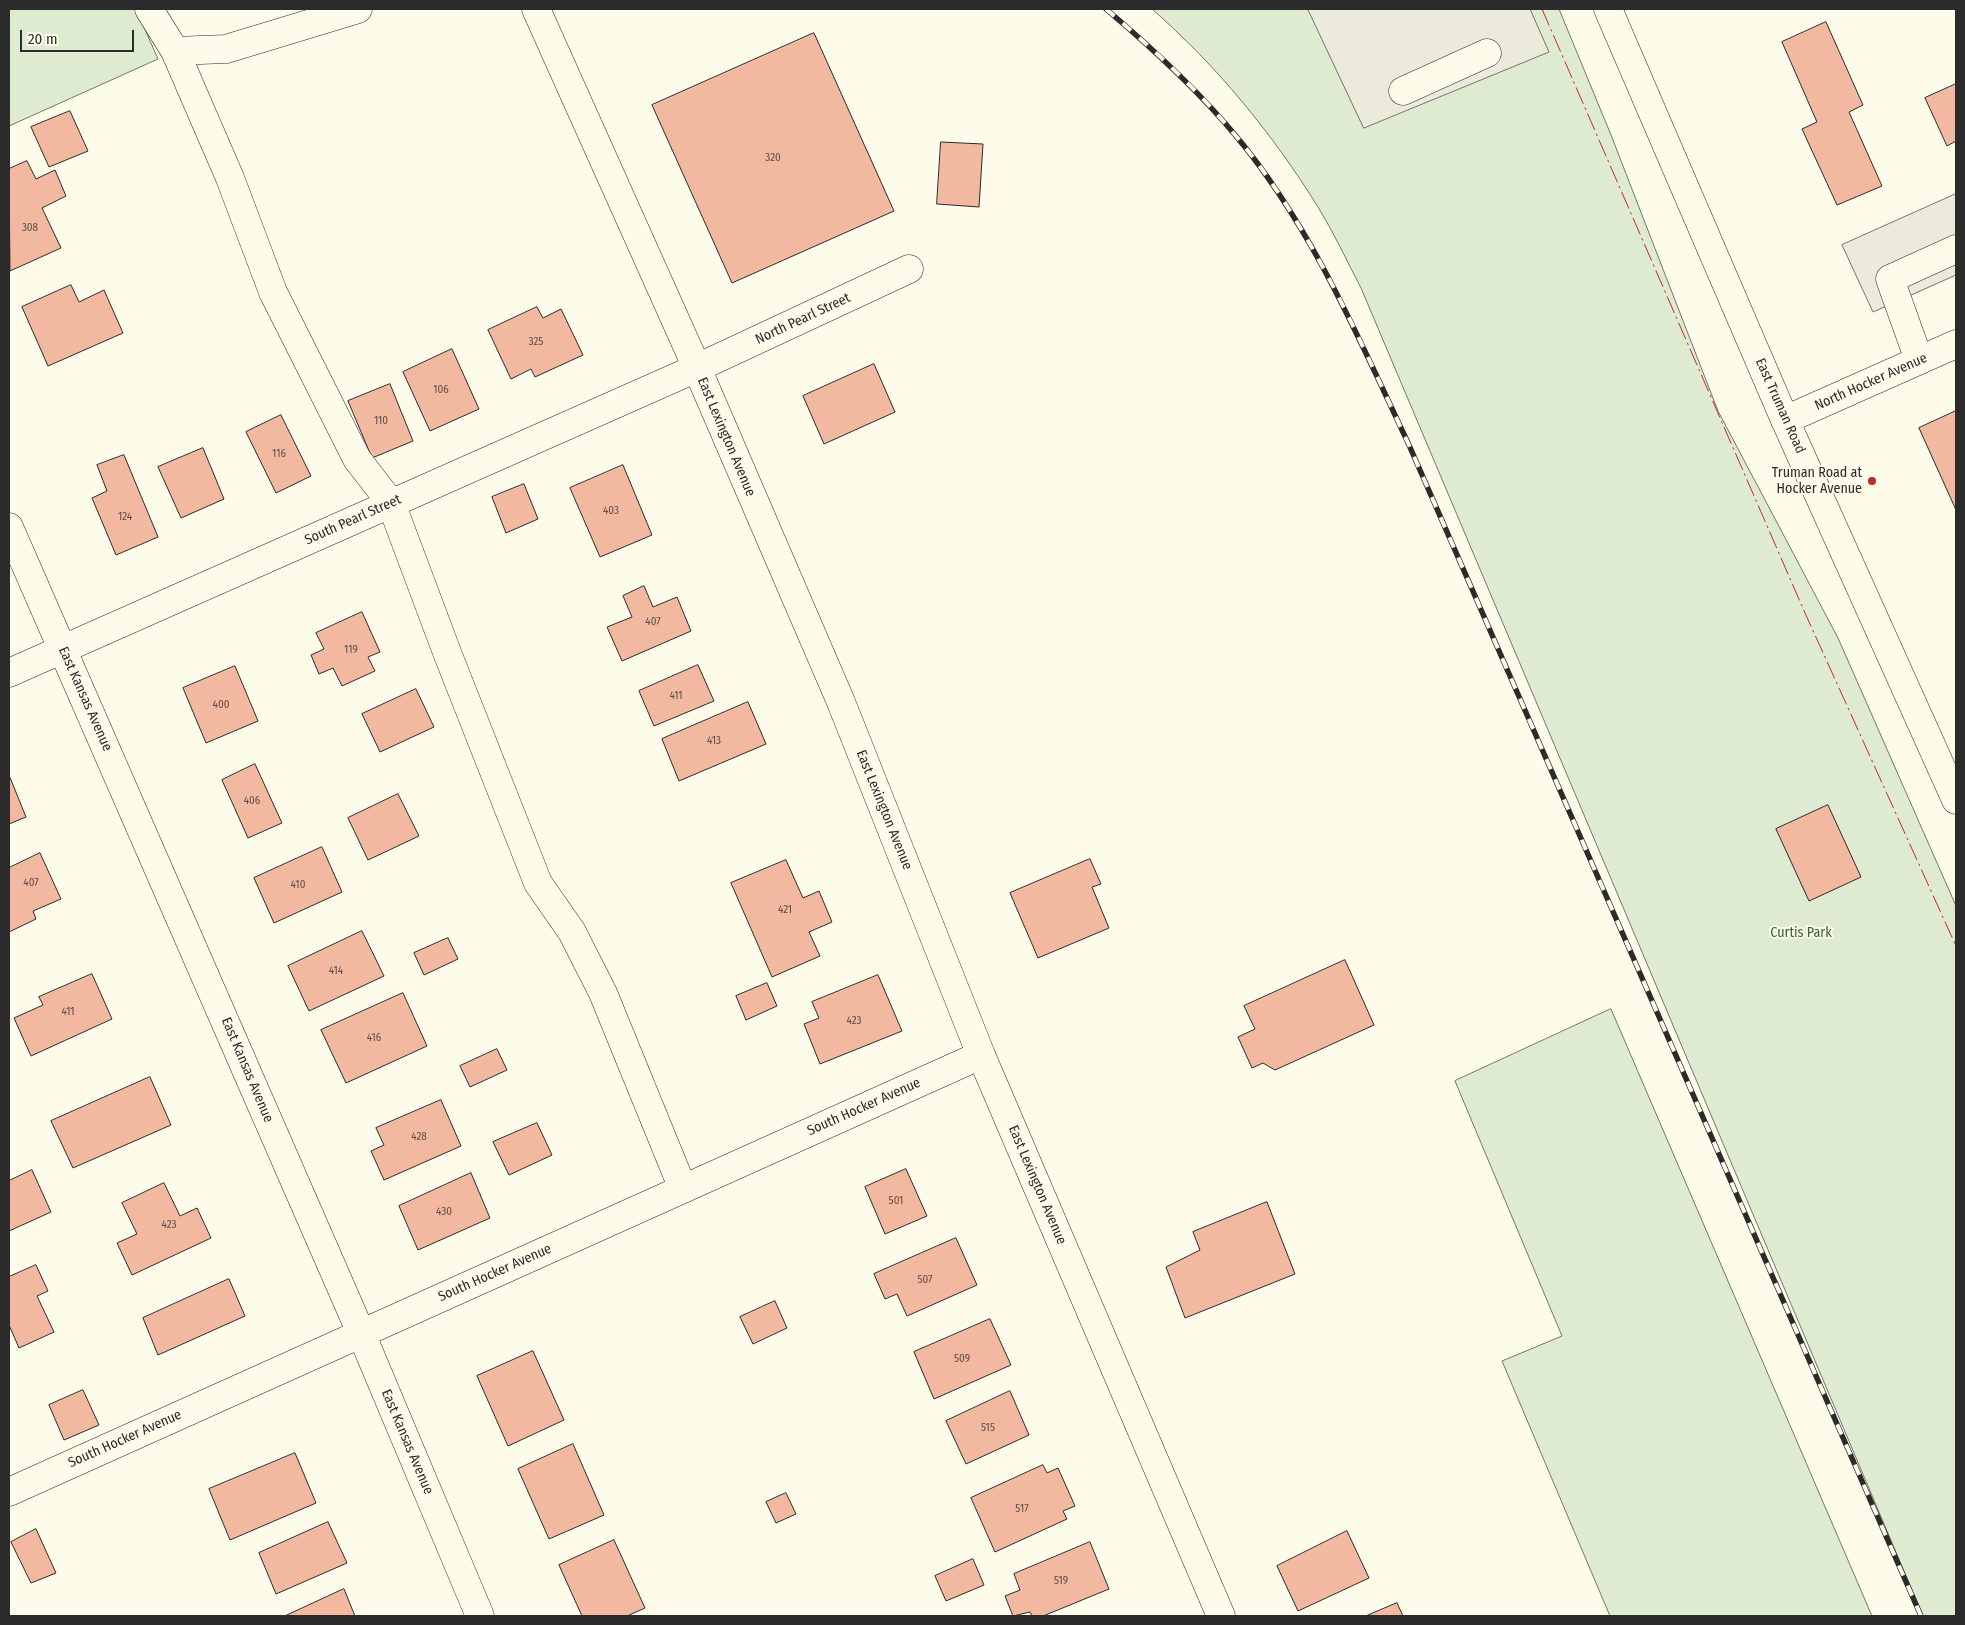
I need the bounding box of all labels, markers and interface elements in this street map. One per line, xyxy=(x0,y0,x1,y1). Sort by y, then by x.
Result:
scale bar xyxy=(22,20,136,52)
text: 20 m xyxy=(28,30,58,48)
house number: 320 xyxy=(765,151,781,165)
house number: 308 xyxy=(22,221,38,235)
street label: North Pearl Street xyxy=(753,290,853,348)
house number: 325 xyxy=(529,335,543,349)
street label: North Hocker Avenue xyxy=(1812,350,1930,414)
street label: East Truman Road xyxy=(1751,356,1809,456)
street label: East Lexington Avenue xyxy=(693,375,759,499)
house number: 106 xyxy=(433,383,449,397)
house number: 110 xyxy=(374,414,388,428)
house number: 116 xyxy=(272,447,286,461)
place label: Truman Road at Hocker Avenue xyxy=(1772,465,1862,498)
marker: Truman Road at Hocker Avenue xyxy=(1866,475,1878,487)
street label: South Pearl Street xyxy=(302,491,404,549)
house number: 403 xyxy=(603,504,619,518)
house number: 124 xyxy=(118,510,132,524)
house number: 407 xyxy=(645,615,661,629)
house number: 119 xyxy=(344,643,358,657)
street label: East Kansas Avenue xyxy=(54,644,116,754)
house number: 411 xyxy=(669,689,683,703)
house number: 400 xyxy=(213,698,229,712)
house number: 413 xyxy=(707,734,721,748)
street label: East Lexington Avenue xyxy=(852,748,916,872)
house number: 406 xyxy=(244,794,260,808)
house number: 407 xyxy=(23,876,39,890)
house number: 410 xyxy=(291,878,305,892)
house number: 421 xyxy=(778,903,792,917)
park label: Curtis Park xyxy=(1770,925,1832,941)
house number: 414 xyxy=(329,964,343,978)
house number: 411 xyxy=(61,1005,75,1019)
house number: 423 xyxy=(847,1014,861,1028)
street label: East Kansas Avenue xyxy=(217,1015,277,1125)
house number: 416 xyxy=(367,1031,381,1045)
street label: South Hocker Avenue xyxy=(805,1074,923,1140)
street label: East Lexington Avenue xyxy=(1004,1123,1070,1247)
house number: 428 xyxy=(411,1130,427,1144)
house number: 501 xyxy=(889,1194,903,1208)
house number: 430 xyxy=(436,1205,452,1219)
house number: 423 xyxy=(162,1218,176,1232)
street label: South Hocker Avenue xyxy=(436,1240,554,1306)
house number: 507 xyxy=(917,1273,933,1287)
house number: 509 xyxy=(954,1352,970,1366)
street label: East Kansas Avenue xyxy=(377,1387,437,1497)
street label: South Hocker Avenue xyxy=(66,1406,184,1472)
house number: 515 xyxy=(981,1421,995,1435)
house number: 517 xyxy=(1015,1502,1029,1516)
house number: 519 xyxy=(1054,1574,1068,1588)

